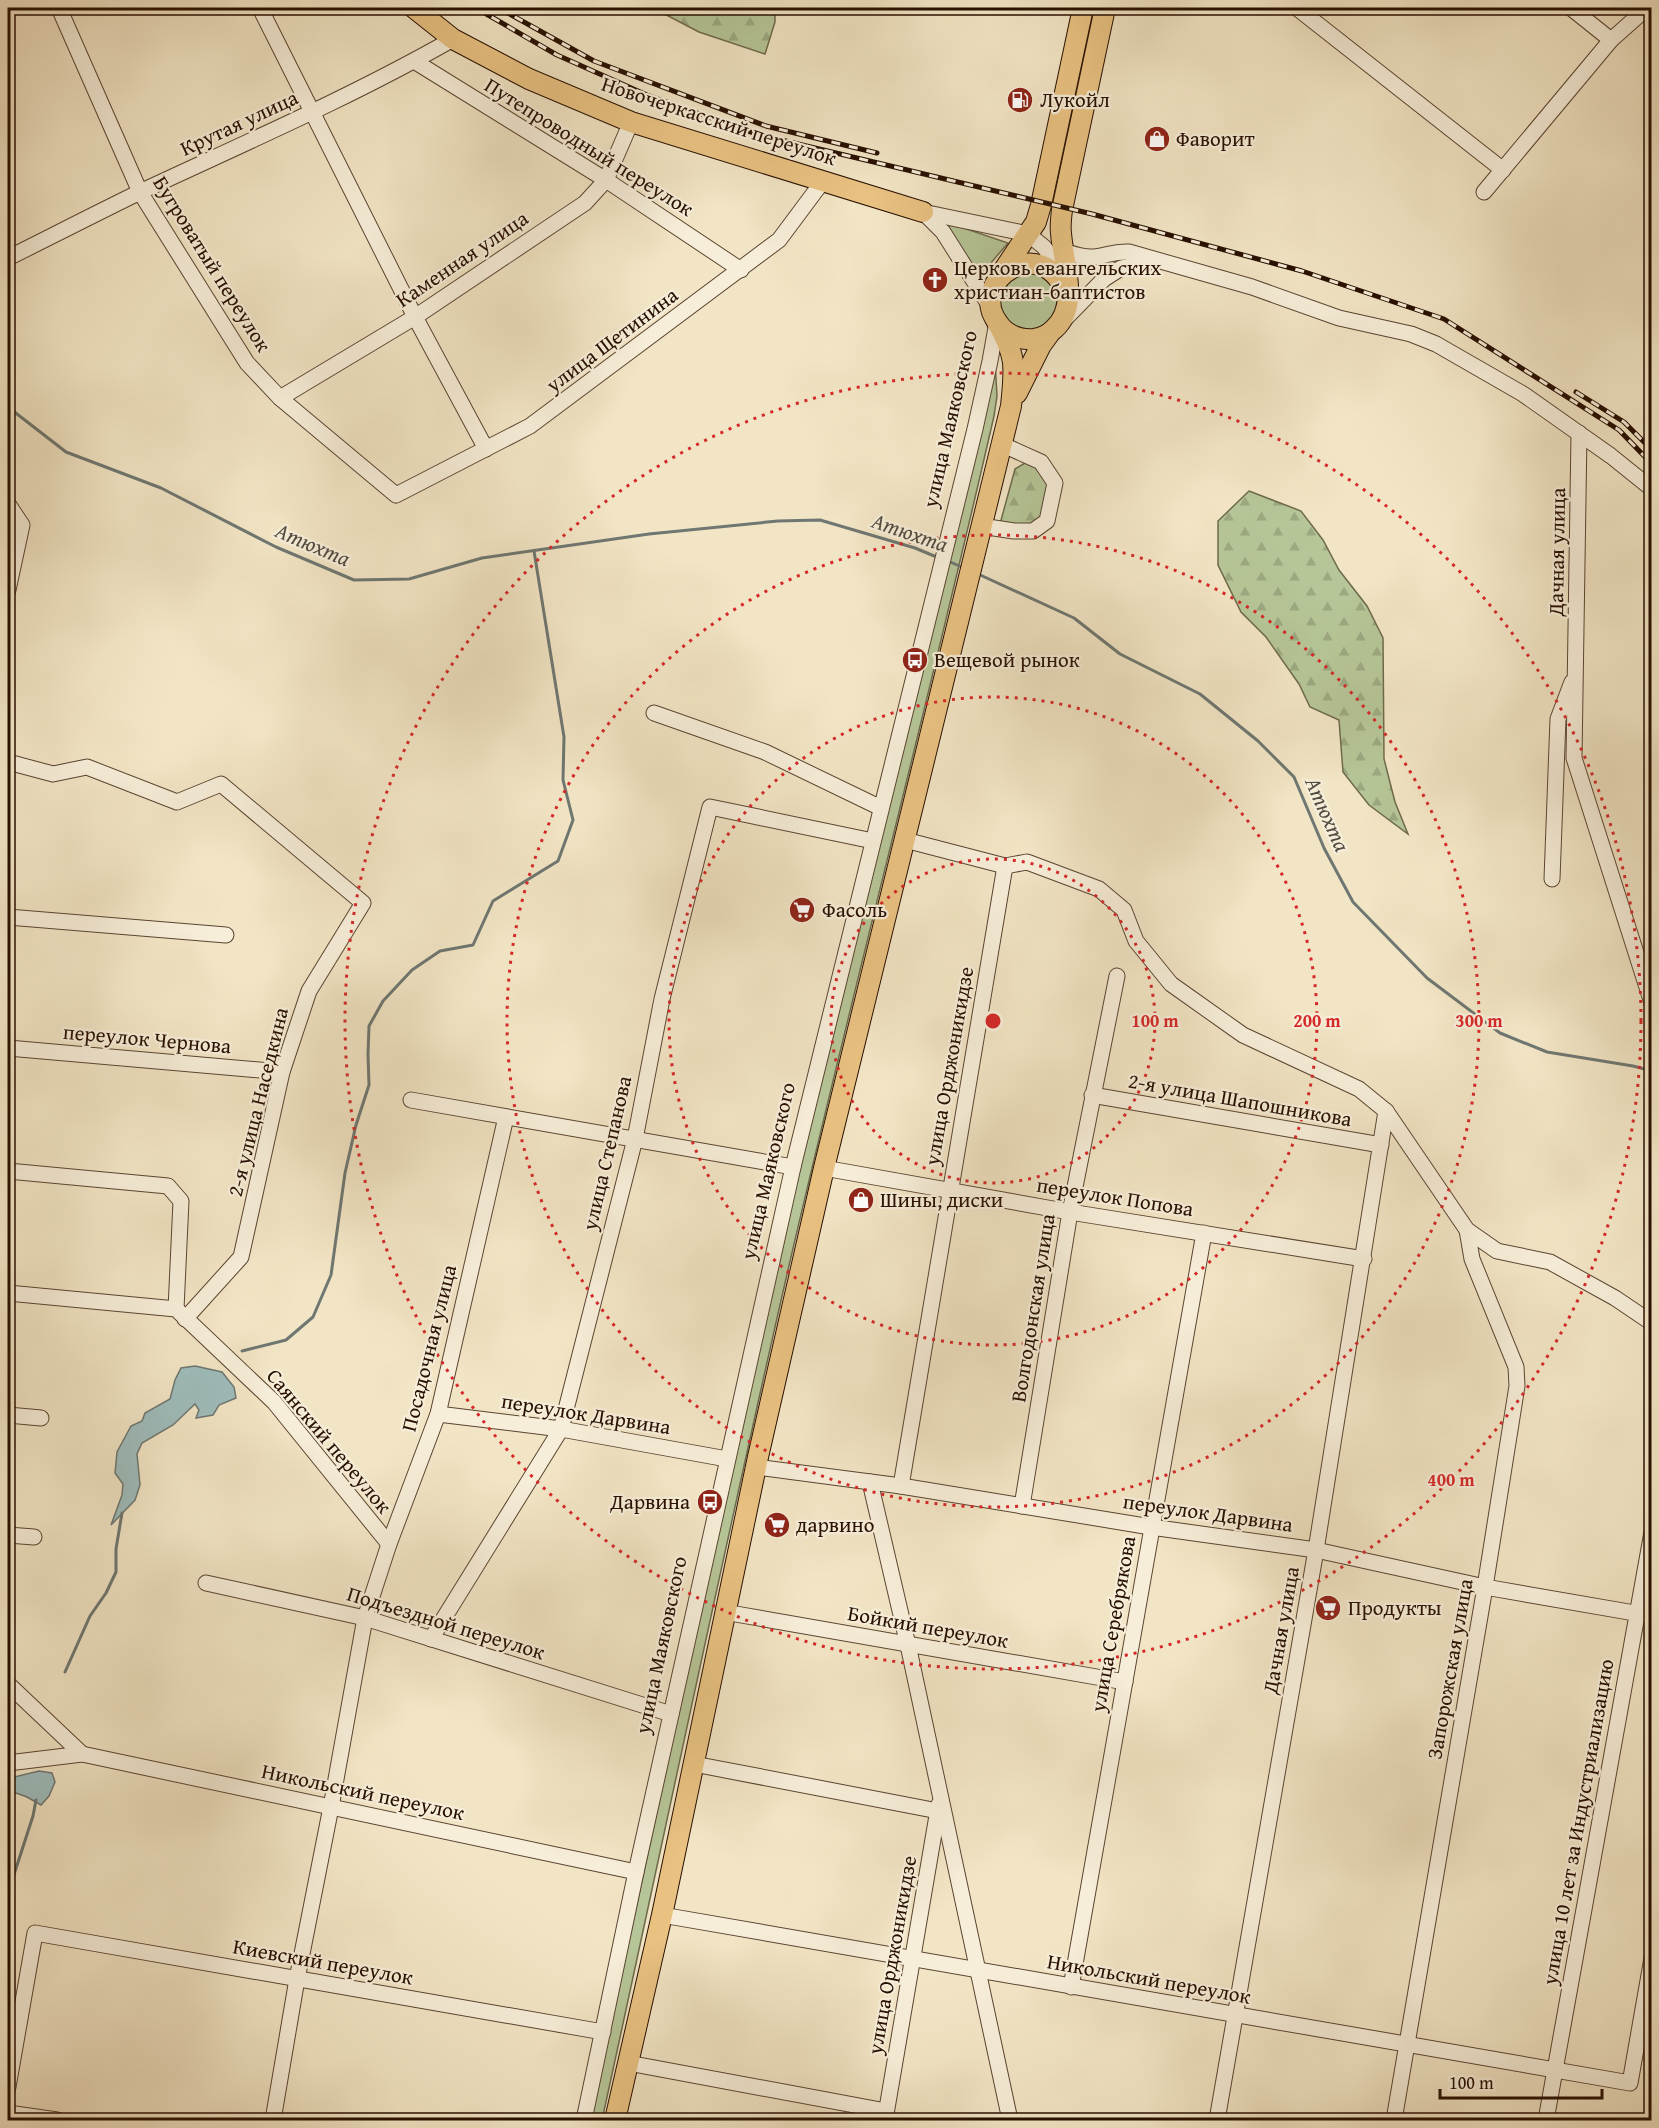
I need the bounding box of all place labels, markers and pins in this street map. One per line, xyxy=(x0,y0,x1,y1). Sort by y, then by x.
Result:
place label: Лукойл xyxy=(1040,84,1110,115)
fuel station icon: Лукойл xyxy=(1005,85,1035,115)
place label: Фаворит xyxy=(1176,123,1255,154)
shop icon: Фаворит xyxy=(1142,124,1172,154)
place label: Церковь евангельских христиан-баптистов xyxy=(954,252,1161,307)
church icon: Церковь евангельских христиан-баптистов xyxy=(920,265,950,295)
place label: Вещевой рынок xyxy=(934,644,1080,675)
bus stop icon: Вещевой рынок xyxy=(900,645,930,675)
place label: Фасоль xyxy=(822,894,887,925)
supermarket icon: Фасоль xyxy=(787,895,817,925)
centre of rings xyxy=(983,1011,1003,1031)
place label: Шины, диски xyxy=(880,1184,1003,1215)
shop icon: Шины, диски xyxy=(846,1185,876,1215)
place label: Дарвина xyxy=(609,1486,690,1517)
bus stop icon: Дарвина xyxy=(695,1487,725,1517)
place label: дарвино xyxy=(796,1509,874,1540)
supermarket icon: дарвино xyxy=(762,1510,792,1540)
place label: Продукты xyxy=(1348,1592,1442,1623)
supermarket icon: Продукты xyxy=(1313,1593,1343,1623)

